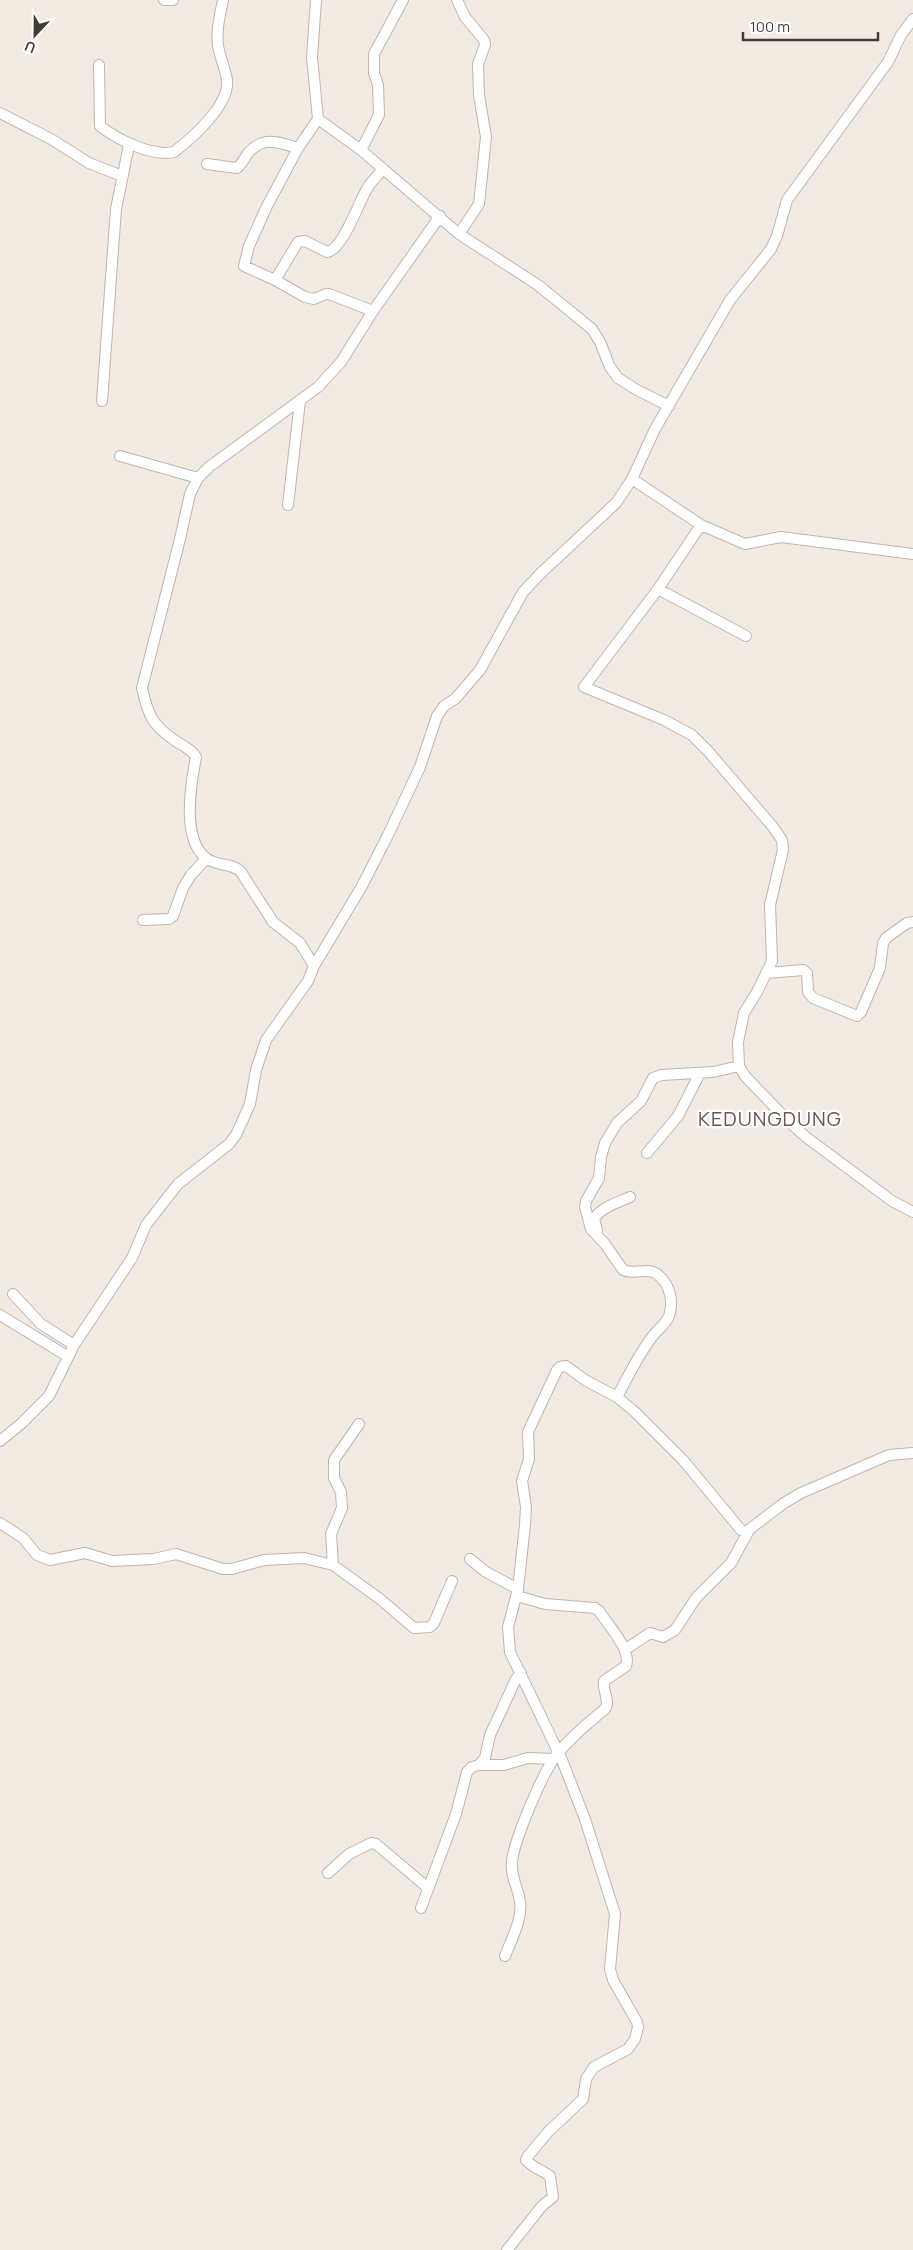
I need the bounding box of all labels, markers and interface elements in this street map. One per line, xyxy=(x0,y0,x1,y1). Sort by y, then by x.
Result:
north arrow xyxy=(10,10,60,60)
scale bar xyxy=(743,10,878,42)
text: 100 m xyxy=(750,16,790,37)
text: U xyxy=(22,37,38,58)
district label: KEDUNGDUNG xyxy=(698,1105,842,1132)

